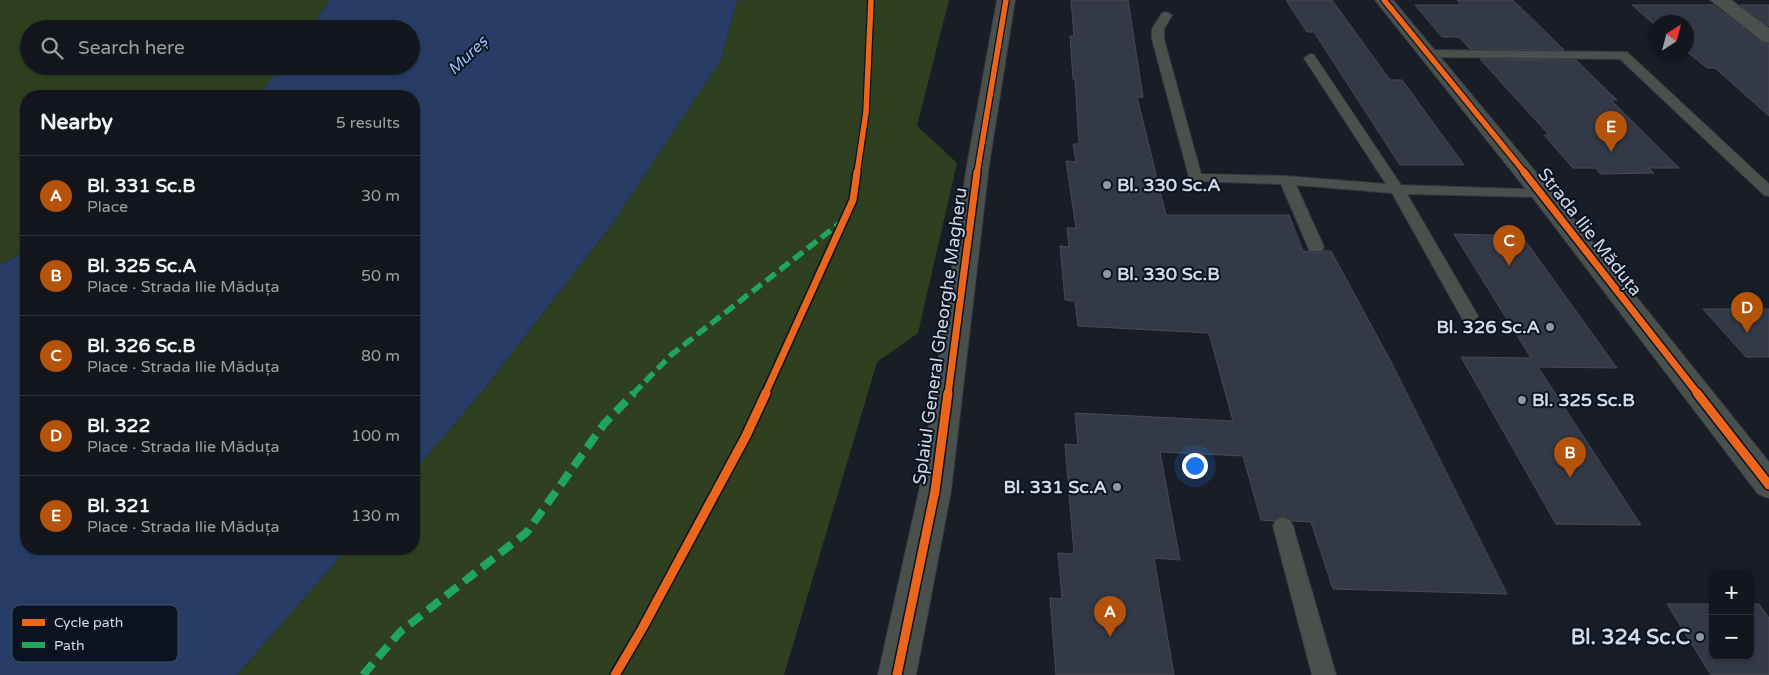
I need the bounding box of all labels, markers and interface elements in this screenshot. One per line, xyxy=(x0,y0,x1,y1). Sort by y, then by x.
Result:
north arrow xyxy=(1649,15,1694,60)
search box xyxy=(20,20,420,75)
water label: Mureș xyxy=(444,31,493,79)
icon: search xyxy=(38,34,66,62)
text: Search here xyxy=(78,37,185,59)
text: Nearby xyxy=(40,110,113,135)
pin: E xyxy=(1595,111,1627,152)
text: 5 results xyxy=(336,113,400,133)
street label: Strada Ilie Măduța xyxy=(1533,164,1647,300)
place label: Bl. 330 Sc.A xyxy=(1117,174,1221,196)
text: Bl. 331 Sc.B xyxy=(87,175,195,197)
marker: Bl. 330 Sc.A xyxy=(1101,179,1113,191)
text: A xyxy=(50,186,62,206)
text: 30 m xyxy=(361,186,400,206)
street label: Splaiul General Gheorghe Magheru xyxy=(908,186,972,486)
text: Place xyxy=(87,197,128,217)
pin: C xyxy=(1493,225,1525,266)
text: Bl. 325 Sc.A xyxy=(87,255,196,277)
place label: Bl. 330 Sc.B xyxy=(1117,263,1220,285)
text: B xyxy=(50,266,62,286)
text: 50 m xyxy=(361,266,400,286)
marker: Bl. 330 Sc.B xyxy=(1101,268,1113,280)
text: Place · Strada Ilie Măduța xyxy=(87,277,280,297)
pin: D xyxy=(1731,292,1763,333)
place label: Bl. 326 Sc.A xyxy=(1436,316,1540,338)
marker: Bl. 326 Sc.A xyxy=(1544,321,1556,333)
text: Bl. 326 Sc.B xyxy=(87,335,195,357)
text: C xyxy=(50,346,62,366)
text: 80 m xyxy=(361,346,400,366)
text: Place · Strada Ilie Măduța xyxy=(87,357,280,377)
place label: Bl. 325 Sc.B xyxy=(1532,389,1635,411)
marker: Bl. 325 Sc.B xyxy=(1516,394,1528,406)
text: Bl. 322 xyxy=(87,415,150,437)
text: D xyxy=(50,426,62,446)
text: 100 m xyxy=(351,426,400,446)
text: Place · Strada Ilie Măduța xyxy=(87,437,280,457)
pin: B xyxy=(1554,437,1586,478)
your location xyxy=(1182,453,1208,479)
place label: Bl. 331 Sc.A xyxy=(1003,476,1107,498)
marker: Bl. 331 Sc.A xyxy=(1111,481,1123,493)
text: Bl. 321 xyxy=(87,495,150,517)
text: E xyxy=(51,506,61,526)
text: 130 m xyxy=(351,506,400,526)
text: Place · Strada Ilie Măduța xyxy=(87,517,280,537)
map controls xyxy=(1709,570,1754,660)
button: + xyxy=(1709,570,1754,615)
pin: A xyxy=(1094,596,1126,637)
legend xyxy=(12,605,178,662)
text: Cycle path xyxy=(54,614,123,631)
button: − xyxy=(1709,615,1754,660)
place label: Bl. 324 Sc.C xyxy=(1571,625,1690,650)
marker: Bl. 324 Sc.C xyxy=(1694,631,1706,643)
text: Path xyxy=(54,637,85,654)

